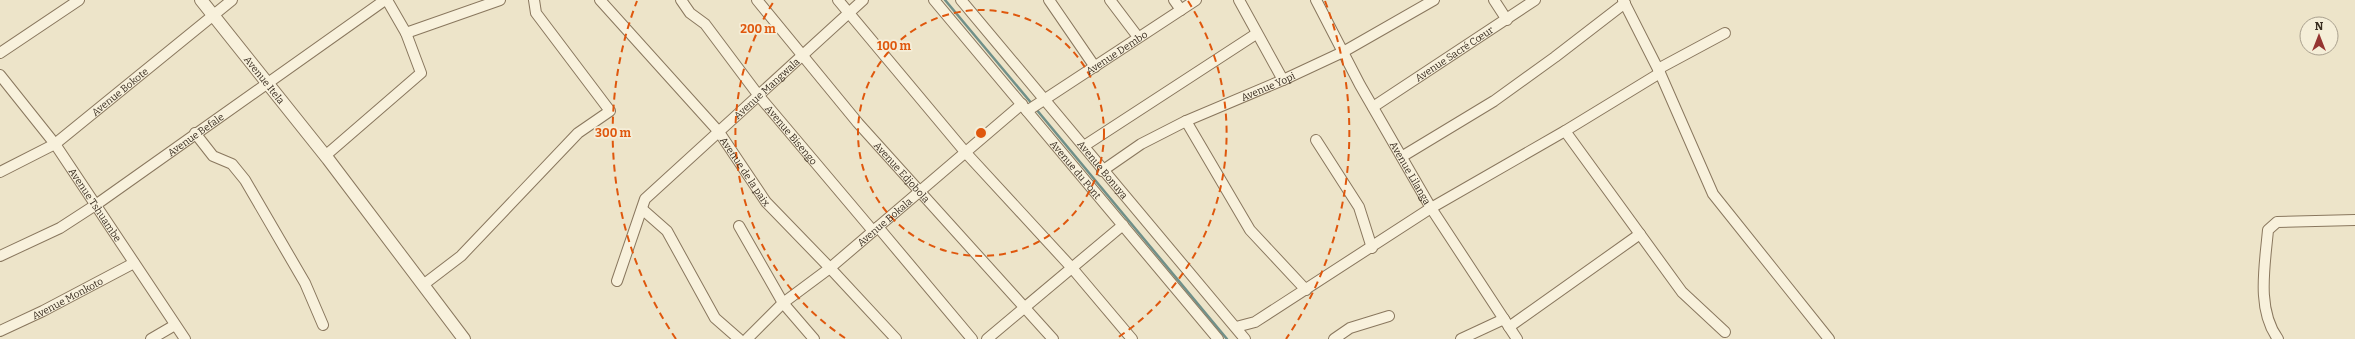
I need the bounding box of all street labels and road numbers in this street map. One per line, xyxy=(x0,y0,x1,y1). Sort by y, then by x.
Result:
street label: Avenue Sacré Cœur xyxy=(1413,24,1496,85)
street label: Avenue Dembo xyxy=(1084,28,1150,78)
street label: Avenue Itela xyxy=(241,54,287,107)
street label: Avenue Mangwala xyxy=(732,56,803,122)
street label: Avenue Bokote xyxy=(90,66,151,119)
street label: Avenue Yopi xyxy=(1240,70,1297,104)
street label: Avenue Bisengo xyxy=(762,103,820,168)
street label: Avenue Befale xyxy=(166,111,227,159)
street label: Avenue de la paix xyxy=(717,135,772,210)
street label: Avenue du Pont xyxy=(1047,138,1103,202)
street label: Avenue Bonuya xyxy=(1074,138,1130,202)
street label: Avenue Lilanga xyxy=(1387,139,1433,207)
street label: Avenue Edjobola xyxy=(871,140,932,206)
street label: Avenue Tshuambe xyxy=(66,166,123,244)
street label: Avenue Bokala xyxy=(855,195,915,249)
street label: Avenue Monkoto xyxy=(30,275,106,322)

